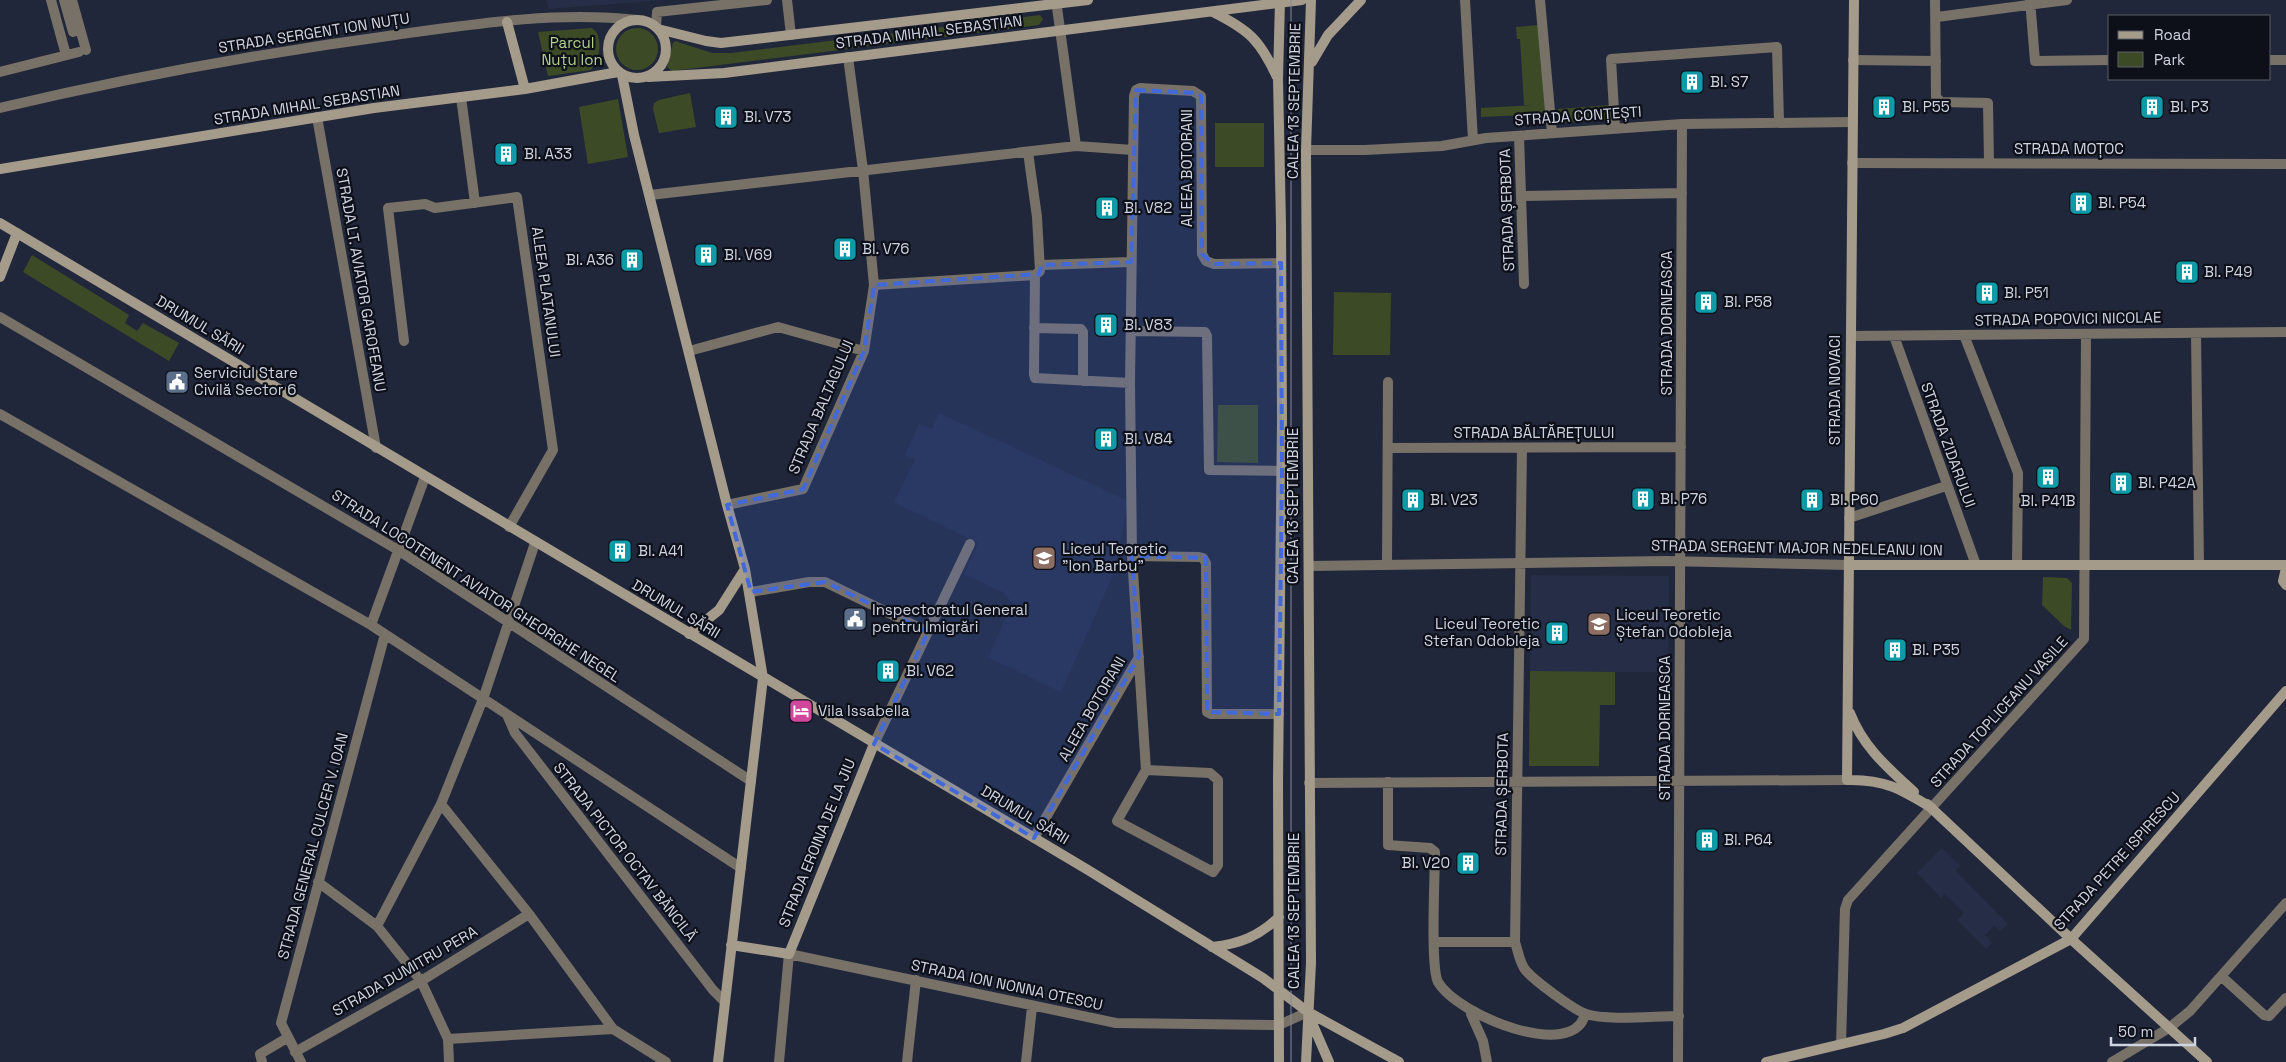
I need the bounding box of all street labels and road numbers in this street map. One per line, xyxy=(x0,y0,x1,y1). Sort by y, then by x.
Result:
street label: STRADA SERGENT ION NUȚU xyxy=(217,8,411,57)
street label: STRADA MIHAIL SEBASTIAN xyxy=(834,11,1023,52)
street label: CALEA 13 SEPTEMBRIE xyxy=(1283,23,1304,179)
street label: STRADA MIHAIL SEBASTIAN xyxy=(213,80,401,129)
street label: STRADA CONȚEȘTI xyxy=(1514,102,1642,129)
street label: ALEEA BOTORANI xyxy=(1177,109,1196,227)
street label: STRADA MOȚOC xyxy=(2014,139,2124,158)
street label: STRADA ȘERBOTA xyxy=(1495,148,1518,272)
street label: STRADA LT. AVIATOR GAROFEANU xyxy=(332,166,391,393)
street label: ALEEA PLATANULUI xyxy=(528,225,565,359)
street label: STRADA DORNEASCA xyxy=(1657,250,1676,395)
street label: DRUMUL SĂRII xyxy=(153,291,248,358)
street label: STRADA POPOVICI NICOLAE xyxy=(1974,307,2162,330)
street label: STRADA NOVACI xyxy=(1825,335,1844,445)
street label: STRADA BALTAGULUI xyxy=(784,337,857,477)
street label: STRADA ZIDARULUI xyxy=(1917,380,1980,510)
street label: STRADA BĂLTĂREȚULUI xyxy=(1453,423,1615,442)
street label: CALEA 13 SEPTEMBRIE xyxy=(1283,428,1302,584)
street label: STRADA LOCOTENENT AVIATOR GHEORGHE NEGEL xyxy=(328,485,624,686)
street label: STRADA SERGENT MAJOR NEDELEANU ION xyxy=(1651,535,1943,560)
street label: DRUMUL SĂRII xyxy=(629,575,724,642)
street label: STRADA TOPLICEANU VASILE xyxy=(1926,632,2072,791)
street label: ALEEA BOTORANI xyxy=(1054,653,1129,765)
street label: STRADA DORNEASCA xyxy=(1655,655,1674,800)
street label: STRADA GENERAL CULCER V. IOAN xyxy=(273,731,352,961)
street label: STRADA ȘERBOTA xyxy=(1491,732,1512,856)
street label: STRADA EROINA DE LA JIU xyxy=(774,756,859,930)
street label: STRADA PICTOR OCTAV BĂNCILĂ xyxy=(550,758,702,945)
street label: DRUMUL SĂRII xyxy=(978,781,1073,848)
street label: STRADA PETRE ISPIRESCU xyxy=(2049,788,2184,934)
street label: CALEA 13 SEPTEMBRIE xyxy=(1284,833,1303,989)
street label: STRADA DUMITRU PERA xyxy=(329,921,481,1020)
street label: STRADA ION NONNA OTESCU xyxy=(909,955,1105,1014)

